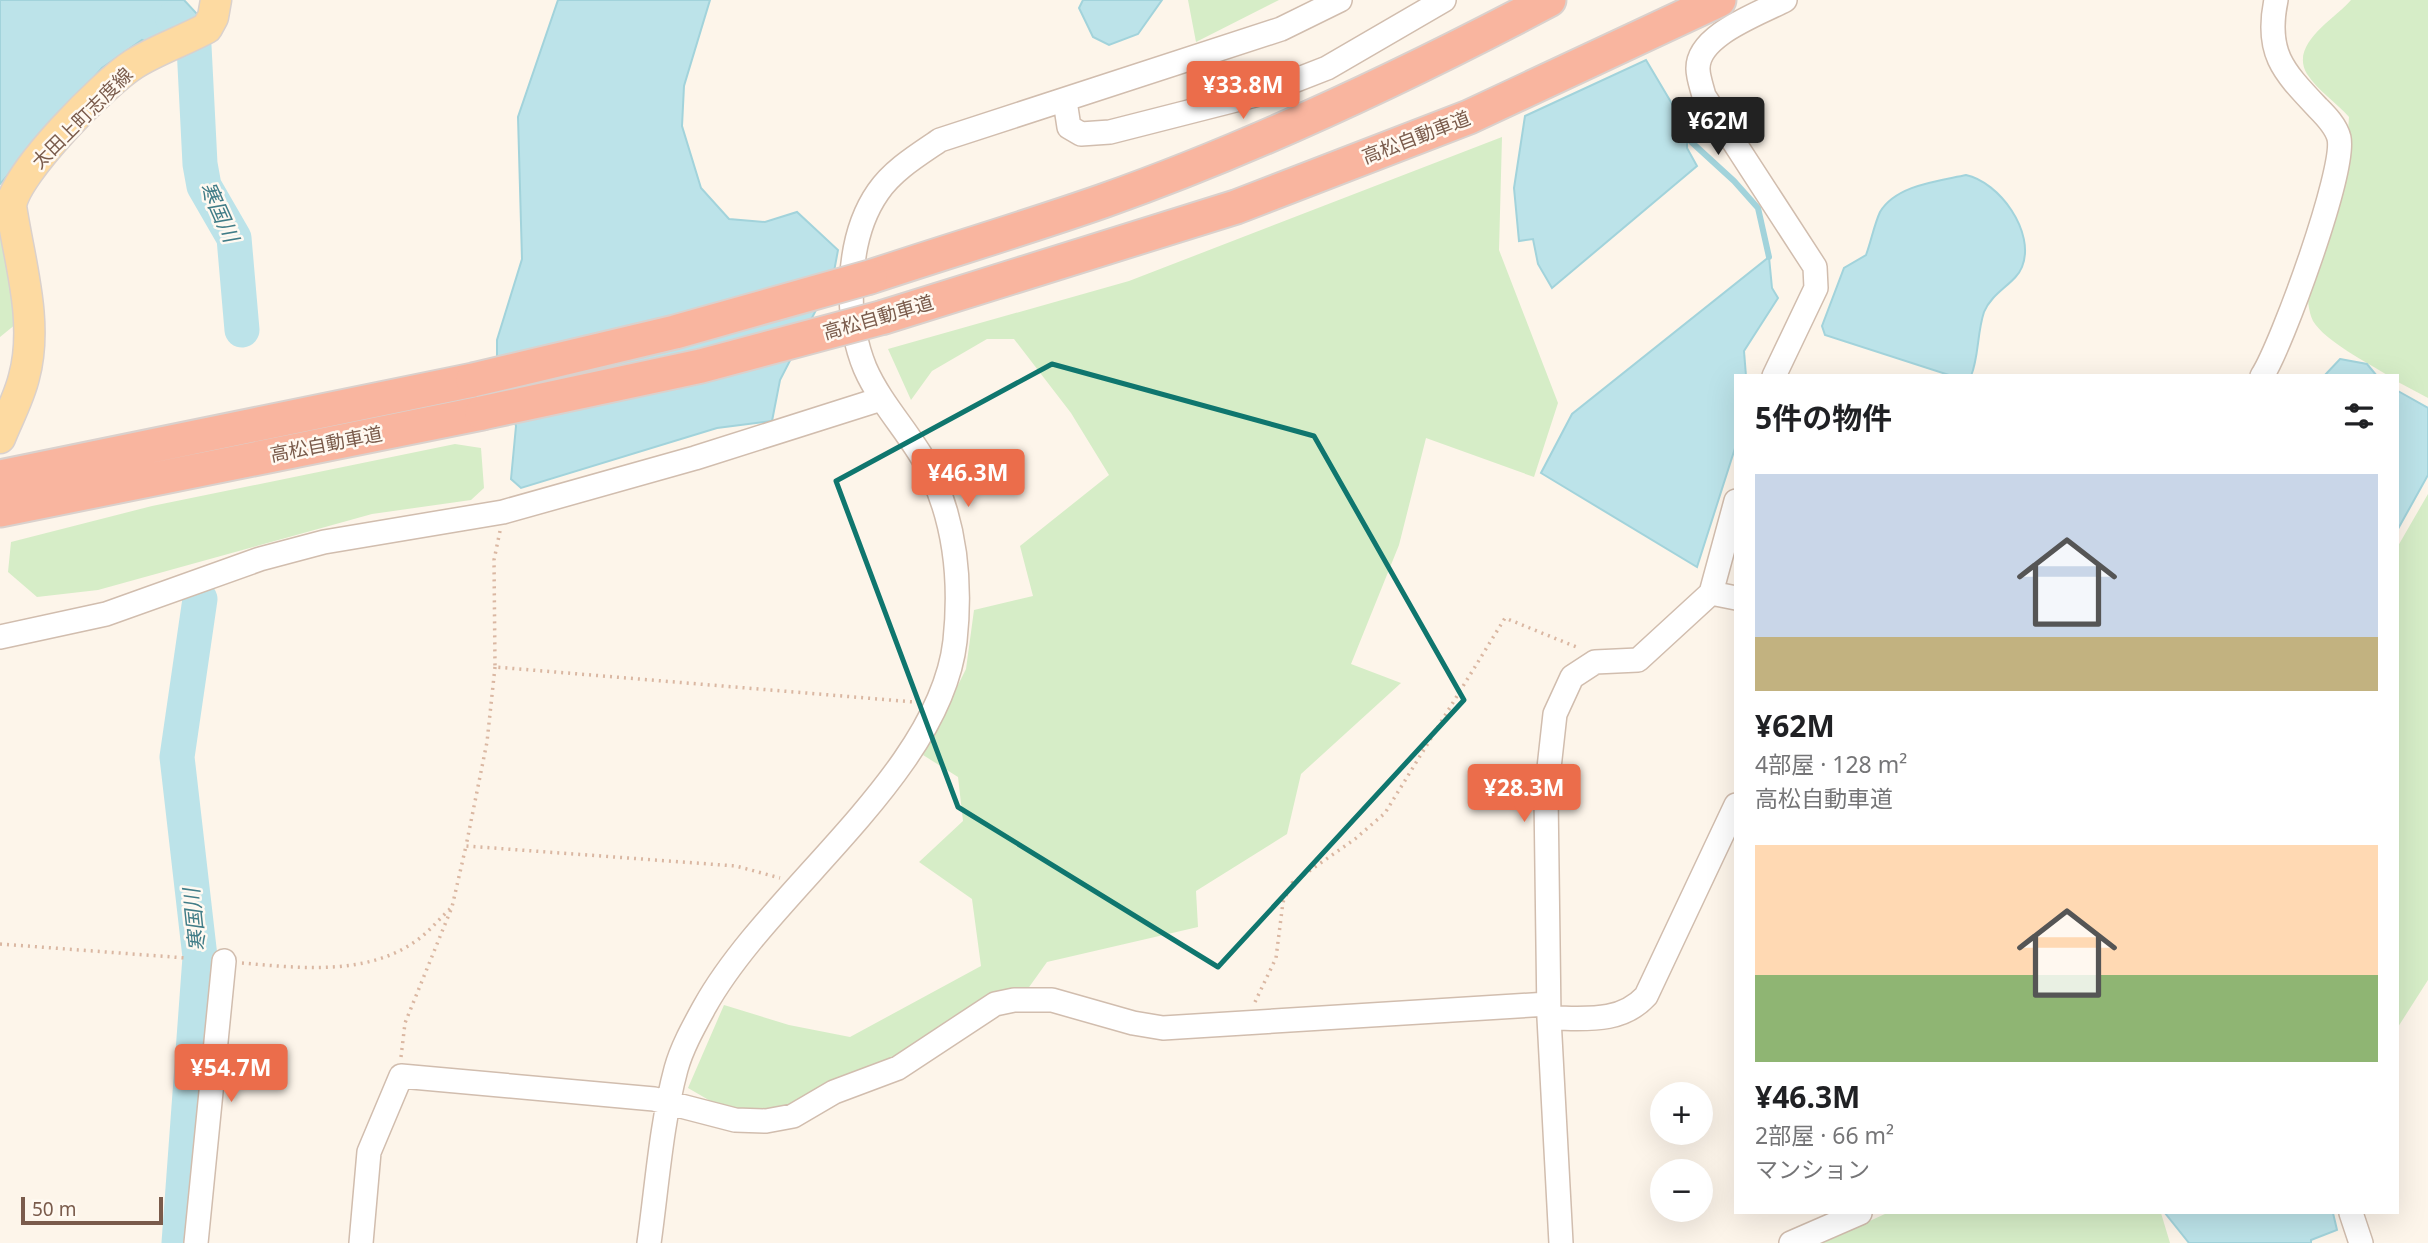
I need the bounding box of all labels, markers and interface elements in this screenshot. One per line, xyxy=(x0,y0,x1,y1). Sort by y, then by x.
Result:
pin: ¥33.8M xyxy=(1186,61,1300,121)
street label: 太田上町志度線 xyxy=(26,62,138,174)
text: ¥33.8M xyxy=(1203,68,1283,100)
pin: ¥62M xyxy=(1677,97,1759,157)
street label: 高松自動車道 xyxy=(1358,104,1474,170)
text: ¥62M xyxy=(1687,104,1749,136)
water label: 寒国川 xyxy=(194,177,246,248)
street label: 高松自動車道 xyxy=(820,289,936,345)
text: 5件の物件 xyxy=(1755,397,1892,438)
icon: filters xyxy=(2340,397,2378,435)
street label: 高松自動車道 xyxy=(268,420,384,468)
pin: ¥46.3M xyxy=(911,449,1025,509)
text: ¥46.3M xyxy=(928,456,1008,488)
icon: home xyxy=(2004,519,2130,645)
text: ¥62M xyxy=(1755,705,1835,746)
text: 4部屋 · 128 m² xyxy=(1755,748,1907,780)
pin: ¥28.3M xyxy=(1467,764,1581,824)
text: ¥28.3M xyxy=(1484,771,1564,803)
text: 高松自動車道 xyxy=(1755,782,1893,814)
water label: 寒国川 xyxy=(177,885,211,953)
icon: home xyxy=(2004,890,2130,1016)
pin: ¥54.7M xyxy=(174,1044,288,1104)
text: ¥54.7M xyxy=(191,1051,271,1083)
text: ¥46.3M xyxy=(1755,1076,1860,1117)
map controls xyxy=(1650,1082,1713,1222)
button: + xyxy=(1650,1082,1713,1145)
text: 2部屋 · 66 m² xyxy=(1755,1119,1894,1151)
text: マンション xyxy=(1755,1153,1870,1185)
button: − xyxy=(1650,1159,1713,1222)
scale bar xyxy=(21,1194,163,1226)
text: 50 m xyxy=(32,1196,76,1222)

